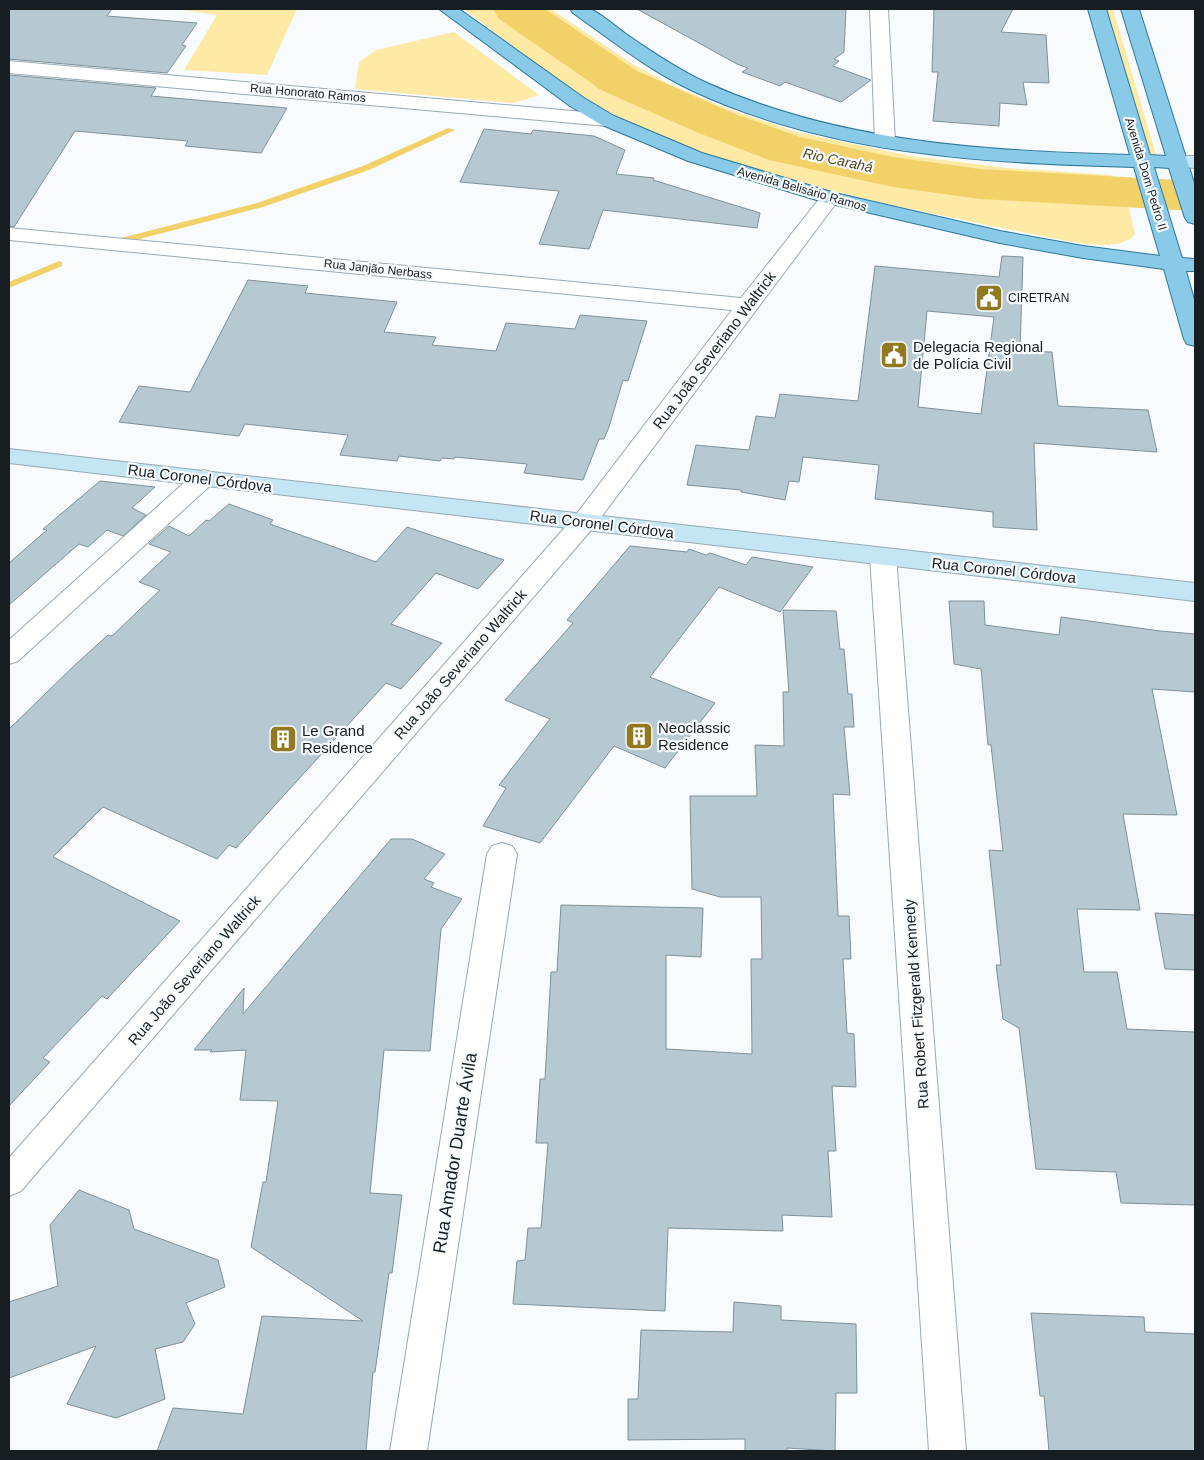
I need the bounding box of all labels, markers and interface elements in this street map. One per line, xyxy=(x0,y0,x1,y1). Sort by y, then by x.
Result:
street label: Rua Honorato Ramos xyxy=(250,81,366,105)
street label: Avenida Dom Pedro II xyxy=(1122,116,1170,232)
water label: Rio Carahá xyxy=(802,145,874,175)
street label: Avenida Belisário Ramos xyxy=(736,164,868,214)
street label: Rua Janjão Nerbass xyxy=(323,256,433,282)
street label: Rua João Severiano Waltrick xyxy=(649,267,779,432)
public building icon: CIRETRAN xyxy=(974,283,1004,313)
place label: CIRETRAN xyxy=(1008,291,1069,305)
place label: Delegacia Regional de Polícia Civil xyxy=(913,338,1043,372)
public building icon: Delegacia Regional de Polícia Civil xyxy=(879,340,909,370)
street label: Rua Coronel Córdova xyxy=(127,461,274,495)
street label: Rua Coronel Córdova xyxy=(529,507,676,541)
street label: Rua Coronel Córdova xyxy=(931,554,1078,586)
street label: Rua João Severiano Waltrick xyxy=(390,585,530,742)
place label: Neoclassic Residence xyxy=(658,719,731,753)
building icon: Neoclassic Residence xyxy=(624,721,654,751)
place label: Le Grand Residence xyxy=(302,722,373,756)
building icon: Le Grand Residence xyxy=(268,724,298,754)
street label: Rua João Severiano Waltrick xyxy=(124,891,264,1048)
street label: Rua Robert Fitzgerald Kennedy xyxy=(900,898,932,1109)
street label: Rua Amador Duarte Ávila xyxy=(429,1050,481,1255)

